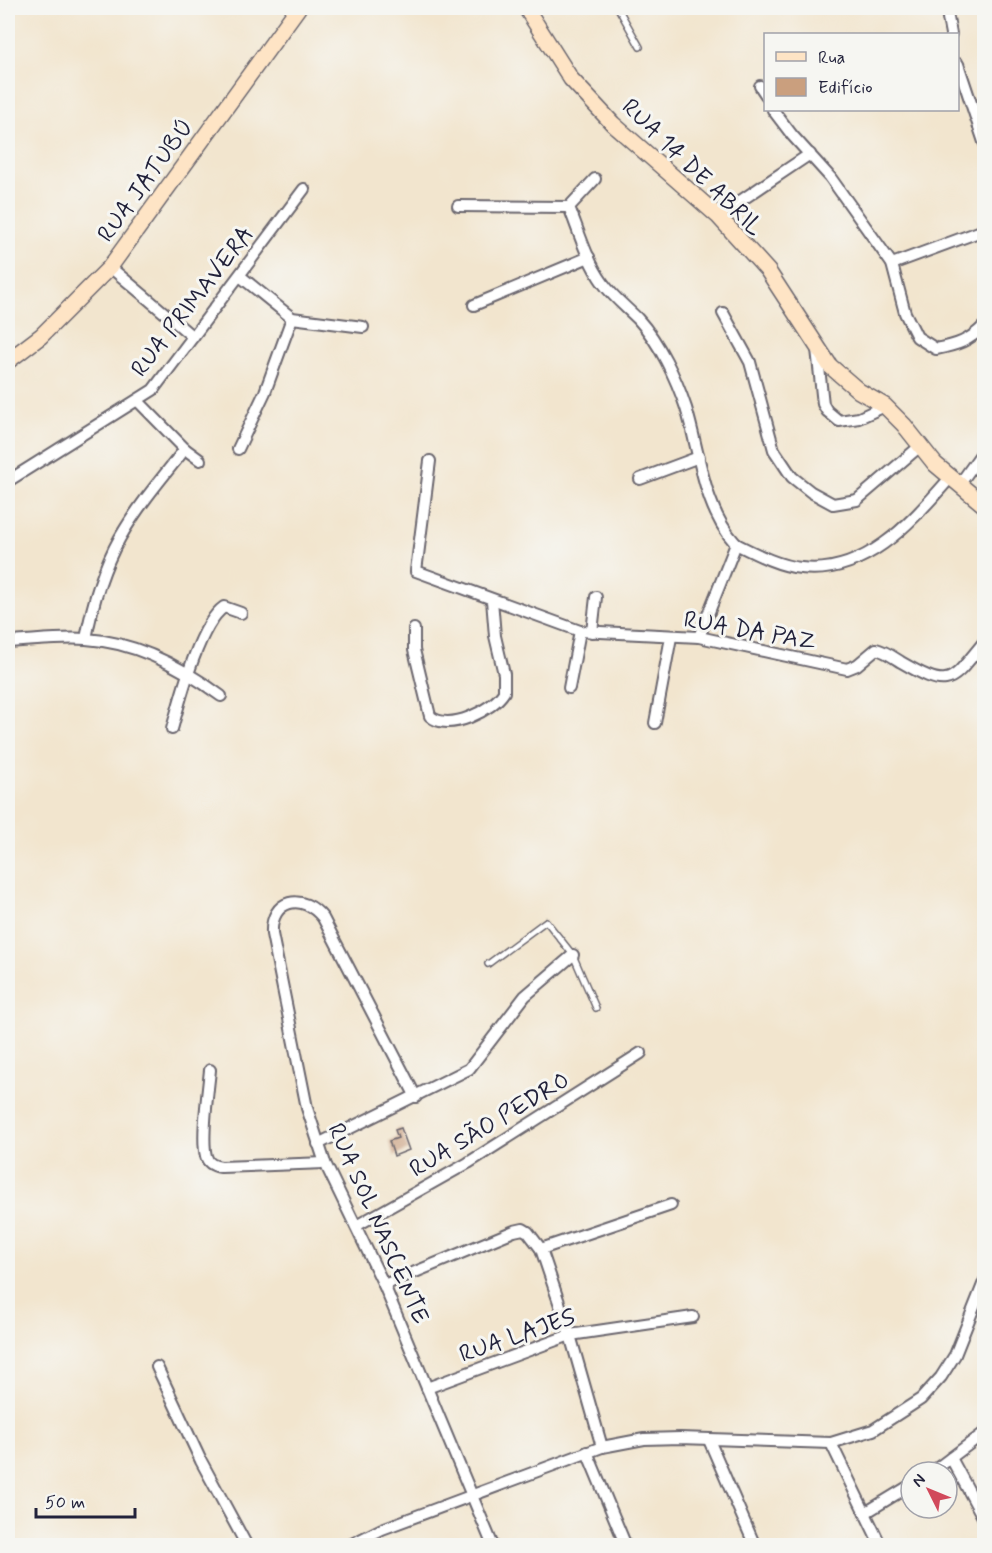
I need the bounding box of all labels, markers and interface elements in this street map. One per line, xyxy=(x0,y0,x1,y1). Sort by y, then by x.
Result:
legend xyxy=(764,33,959,111)
text: Rua xyxy=(818,46,845,70)
text: Edifício xyxy=(818,76,873,100)
street label: RUA 14 DE ABRIL xyxy=(614,93,769,244)
street label: RUA JATUBÚ xyxy=(91,113,201,249)
street label: RUA PRIMAVERA xyxy=(125,220,262,384)
street label: RUA DA PAZ xyxy=(681,605,818,658)
street label: RUA SÃO PEDRO xyxy=(404,1065,575,1185)
street label: RUA SOL NASCENTE xyxy=(319,1119,436,1329)
street label: RUA LAJES xyxy=(455,1302,580,1371)
north arrow xyxy=(899,1460,959,1520)
text: N xyxy=(908,1470,930,1492)
scale bar xyxy=(36,1481,135,1519)
text: 50 m xyxy=(45,1491,85,1515)

